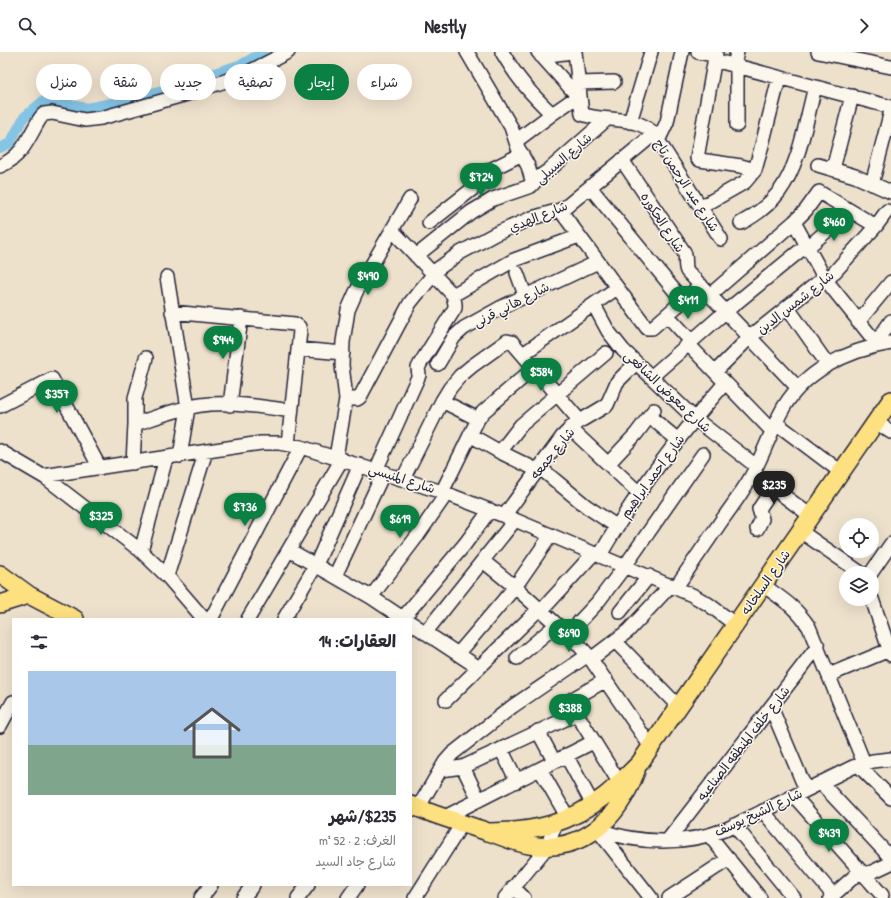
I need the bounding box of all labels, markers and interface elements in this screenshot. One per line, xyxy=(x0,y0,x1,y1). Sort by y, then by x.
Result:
text: Nestly xyxy=(424,14,467,39)
icon: search xyxy=(16,15,38,37)
icon: forward xyxy=(853,15,875,37)
chip: منزل xyxy=(36,64,92,100)
chip: شقة xyxy=(100,64,152,100)
chip: جديد xyxy=(160,64,216,100)
chip: تصفية xyxy=(224,64,286,100)
chip: إيجار xyxy=(294,64,349,100)
chip: شراء xyxy=(357,64,412,100)
street label: شارع السبيلى xyxy=(531,128,596,188)
street label: شارع عبد الرحمن تاج xyxy=(649,135,724,235)
pin: $724 xyxy=(457,163,505,197)
text: $724 xyxy=(469,167,493,185)
street label: شارع الحكوره xyxy=(636,188,689,256)
street label: شارع الهدي xyxy=(506,196,570,237)
pin: $460 xyxy=(810,208,858,242)
text: $460 xyxy=(823,212,845,230)
pin: $490 xyxy=(344,262,392,296)
text: $490 xyxy=(357,266,379,284)
street label: شارع شمس الدين xyxy=(753,266,838,339)
street label: شارع هاني قرنى xyxy=(470,277,554,334)
pin: $411 xyxy=(664,286,712,320)
text: $411 xyxy=(678,290,698,308)
pin: $944 xyxy=(199,326,247,360)
text: $944 xyxy=(212,330,234,348)
street label: شارع معوض الشافعى xyxy=(620,346,715,437)
pin: $584 xyxy=(517,358,565,392)
text: $584 xyxy=(530,362,552,380)
pin: $357 xyxy=(33,380,81,414)
text: $357 xyxy=(45,384,69,402)
street label: شارع جمعه xyxy=(526,423,579,483)
street label: شارع احمد ابراهيم xyxy=(616,431,690,523)
street label: شارع المنيسي xyxy=(365,459,438,500)
pin: $235 xyxy=(750,471,798,505)
text: $235 xyxy=(762,475,786,493)
pin: $736 xyxy=(221,493,269,527)
text: $736 xyxy=(233,497,257,515)
pin: $325 xyxy=(77,502,125,536)
pin: $619 xyxy=(376,505,424,539)
text: $325 xyxy=(89,506,113,524)
text: $619 xyxy=(389,509,411,527)
map controls xyxy=(839,518,879,606)
button: locate xyxy=(839,518,879,558)
street label: شارع السلخانه xyxy=(736,546,795,619)
button: layers xyxy=(839,566,879,606)
pin: $690 xyxy=(545,619,593,653)
text: $690 xyxy=(558,623,580,641)
text: العقارات: 14 xyxy=(319,629,396,652)
icon: filters xyxy=(28,631,50,653)
street label: شارع خلف المنطقه الصناعيه xyxy=(692,682,794,805)
pin: $388 xyxy=(546,694,594,728)
icon: home xyxy=(176,697,248,769)
text: $388 xyxy=(558,698,582,716)
street label: شارع الشيخ يوسف xyxy=(711,784,805,841)
text: $235/شهر xyxy=(329,804,396,827)
pin: $439 xyxy=(805,819,853,853)
text: $439 xyxy=(818,823,840,841)
text: الغرف: 2 · 52 m² xyxy=(319,831,396,849)
text: شارع جاد السيد xyxy=(315,852,396,870)

